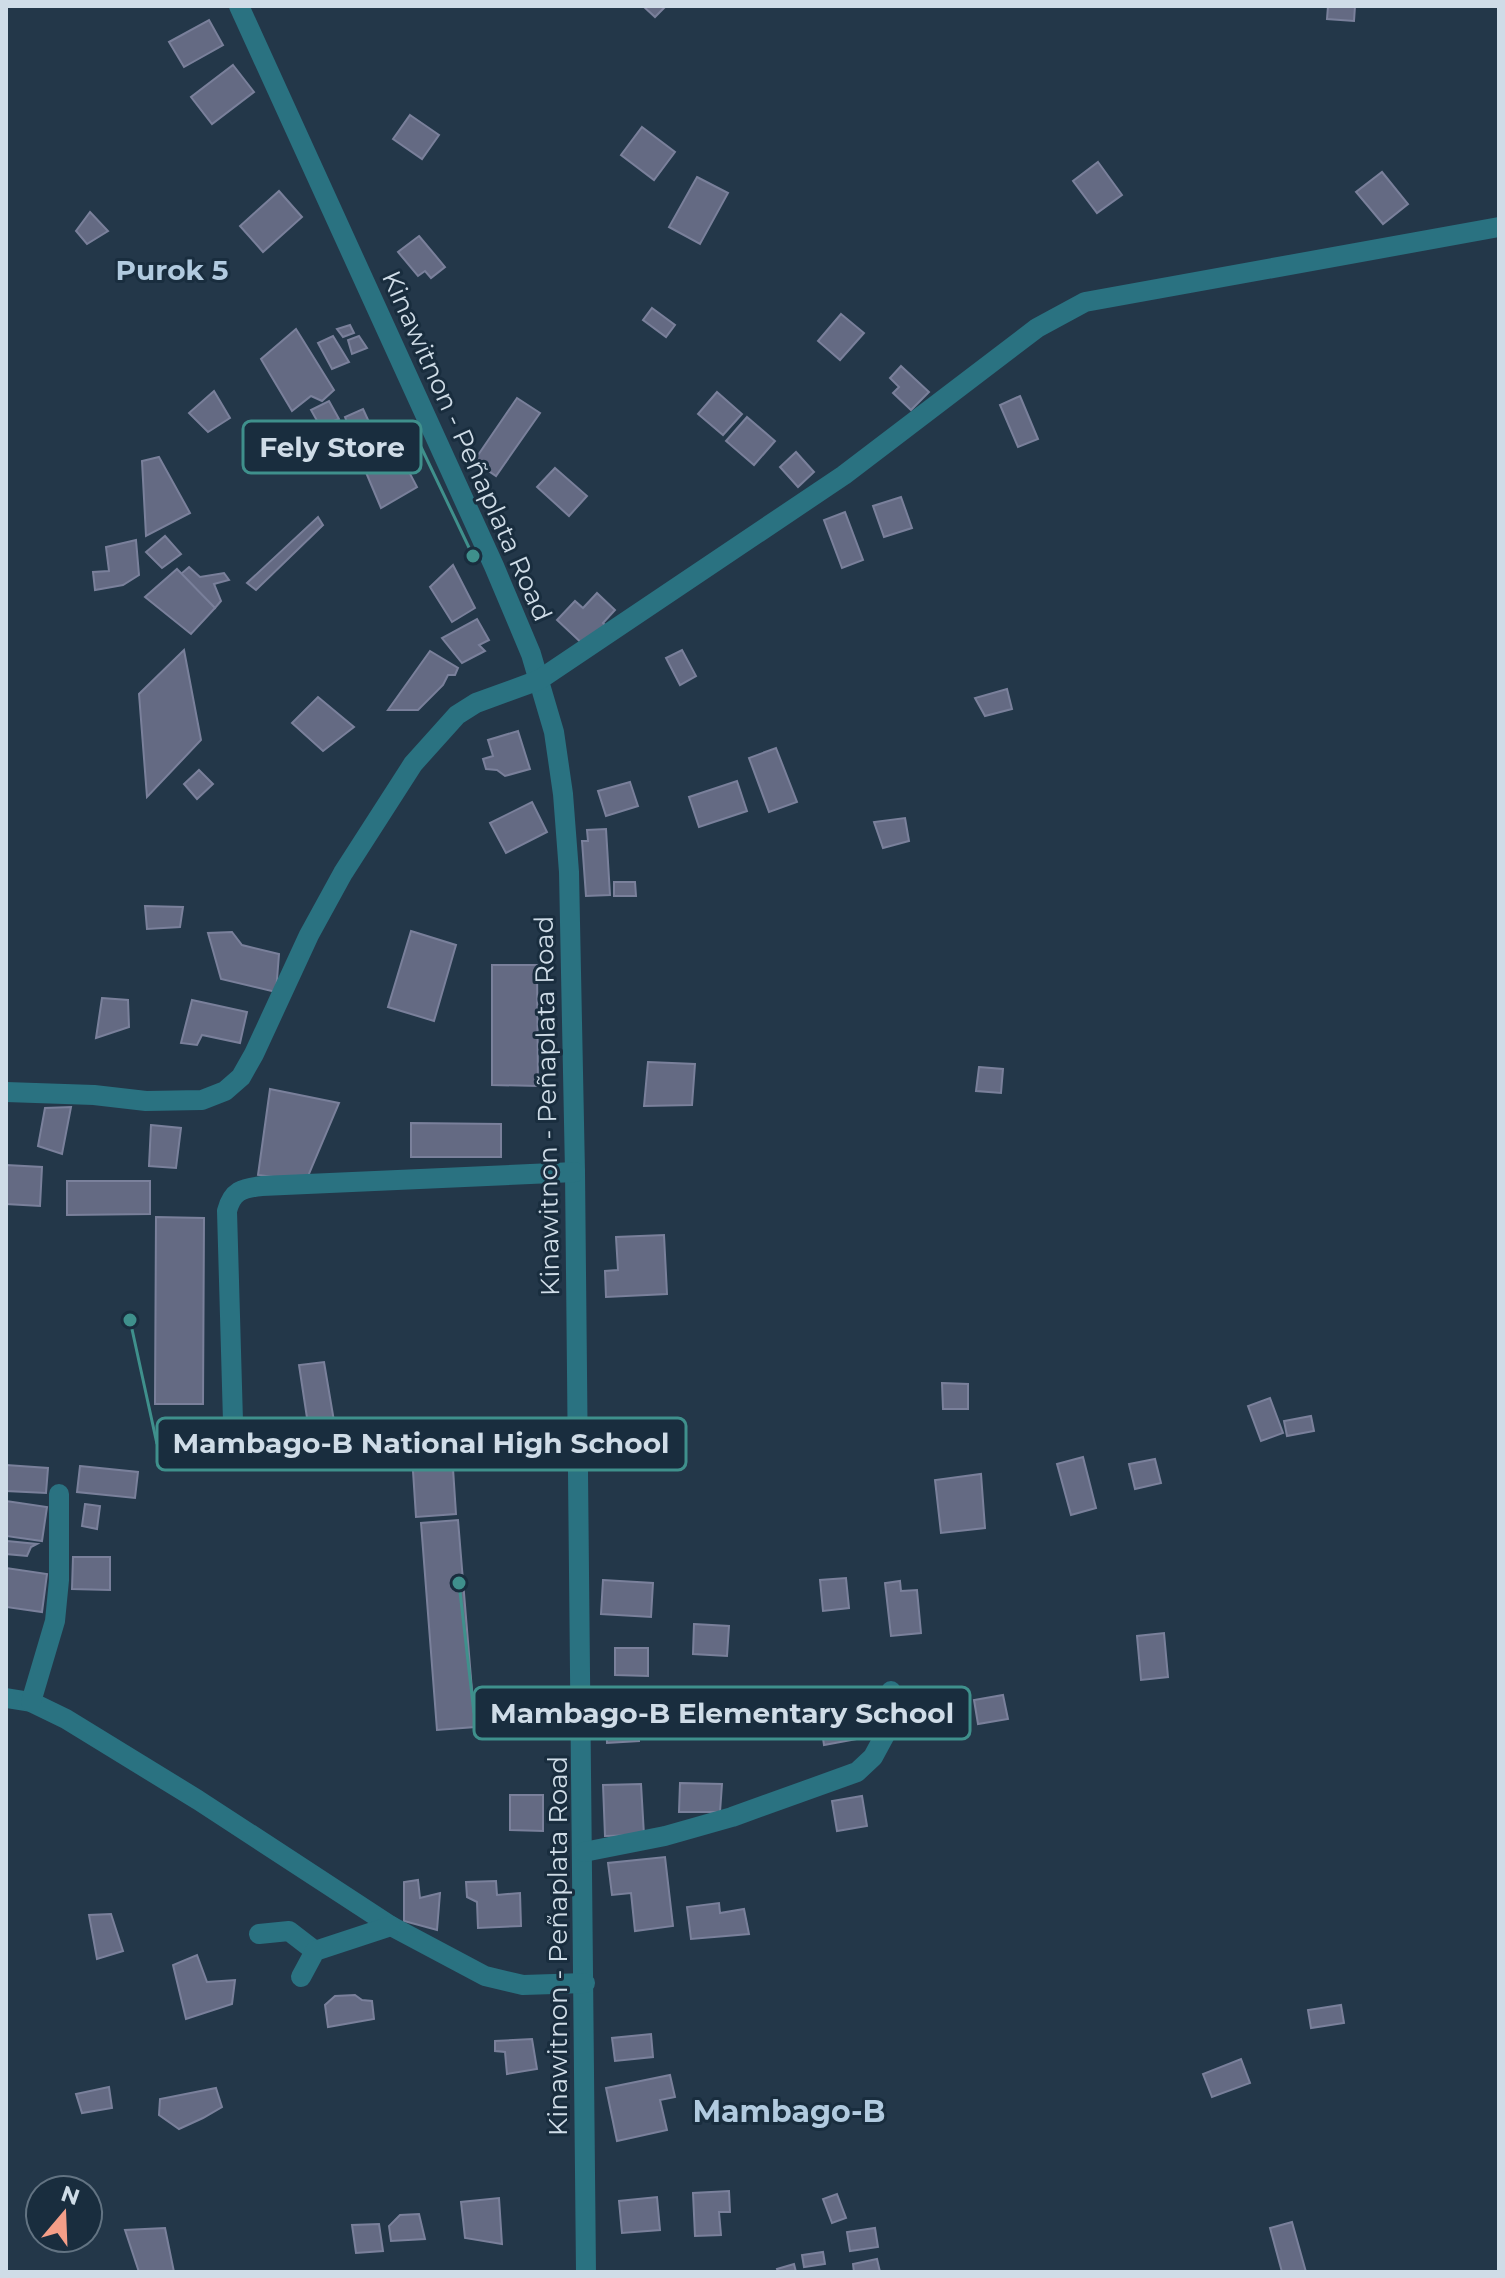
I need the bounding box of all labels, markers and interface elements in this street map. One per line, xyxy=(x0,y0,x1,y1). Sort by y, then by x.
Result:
district label: Purok 5 xyxy=(116,253,228,287)
street label: Kinawitnon - Peñaplata Road xyxy=(375,266,559,626)
callout: Fely Store xyxy=(243,421,421,473)
text: Fely Store xyxy=(259,430,405,464)
street label: Kinawitnon - Peñaplata Road xyxy=(528,916,566,1296)
callout: Mambago-B National High School xyxy=(157,1418,686,1470)
text: Mambago-B National High School xyxy=(173,1426,669,1460)
callout: Mambago-B Elementary School xyxy=(474,1687,970,1739)
text: Mambago-B Elementary School xyxy=(490,1696,954,1730)
street label: Kinawitnon - Peñaplata Road xyxy=(542,1756,574,2136)
district label: Mambago-B xyxy=(692,2093,886,2130)
north arrow xyxy=(24,2174,104,2254)
text: N xyxy=(58,2180,83,2211)

